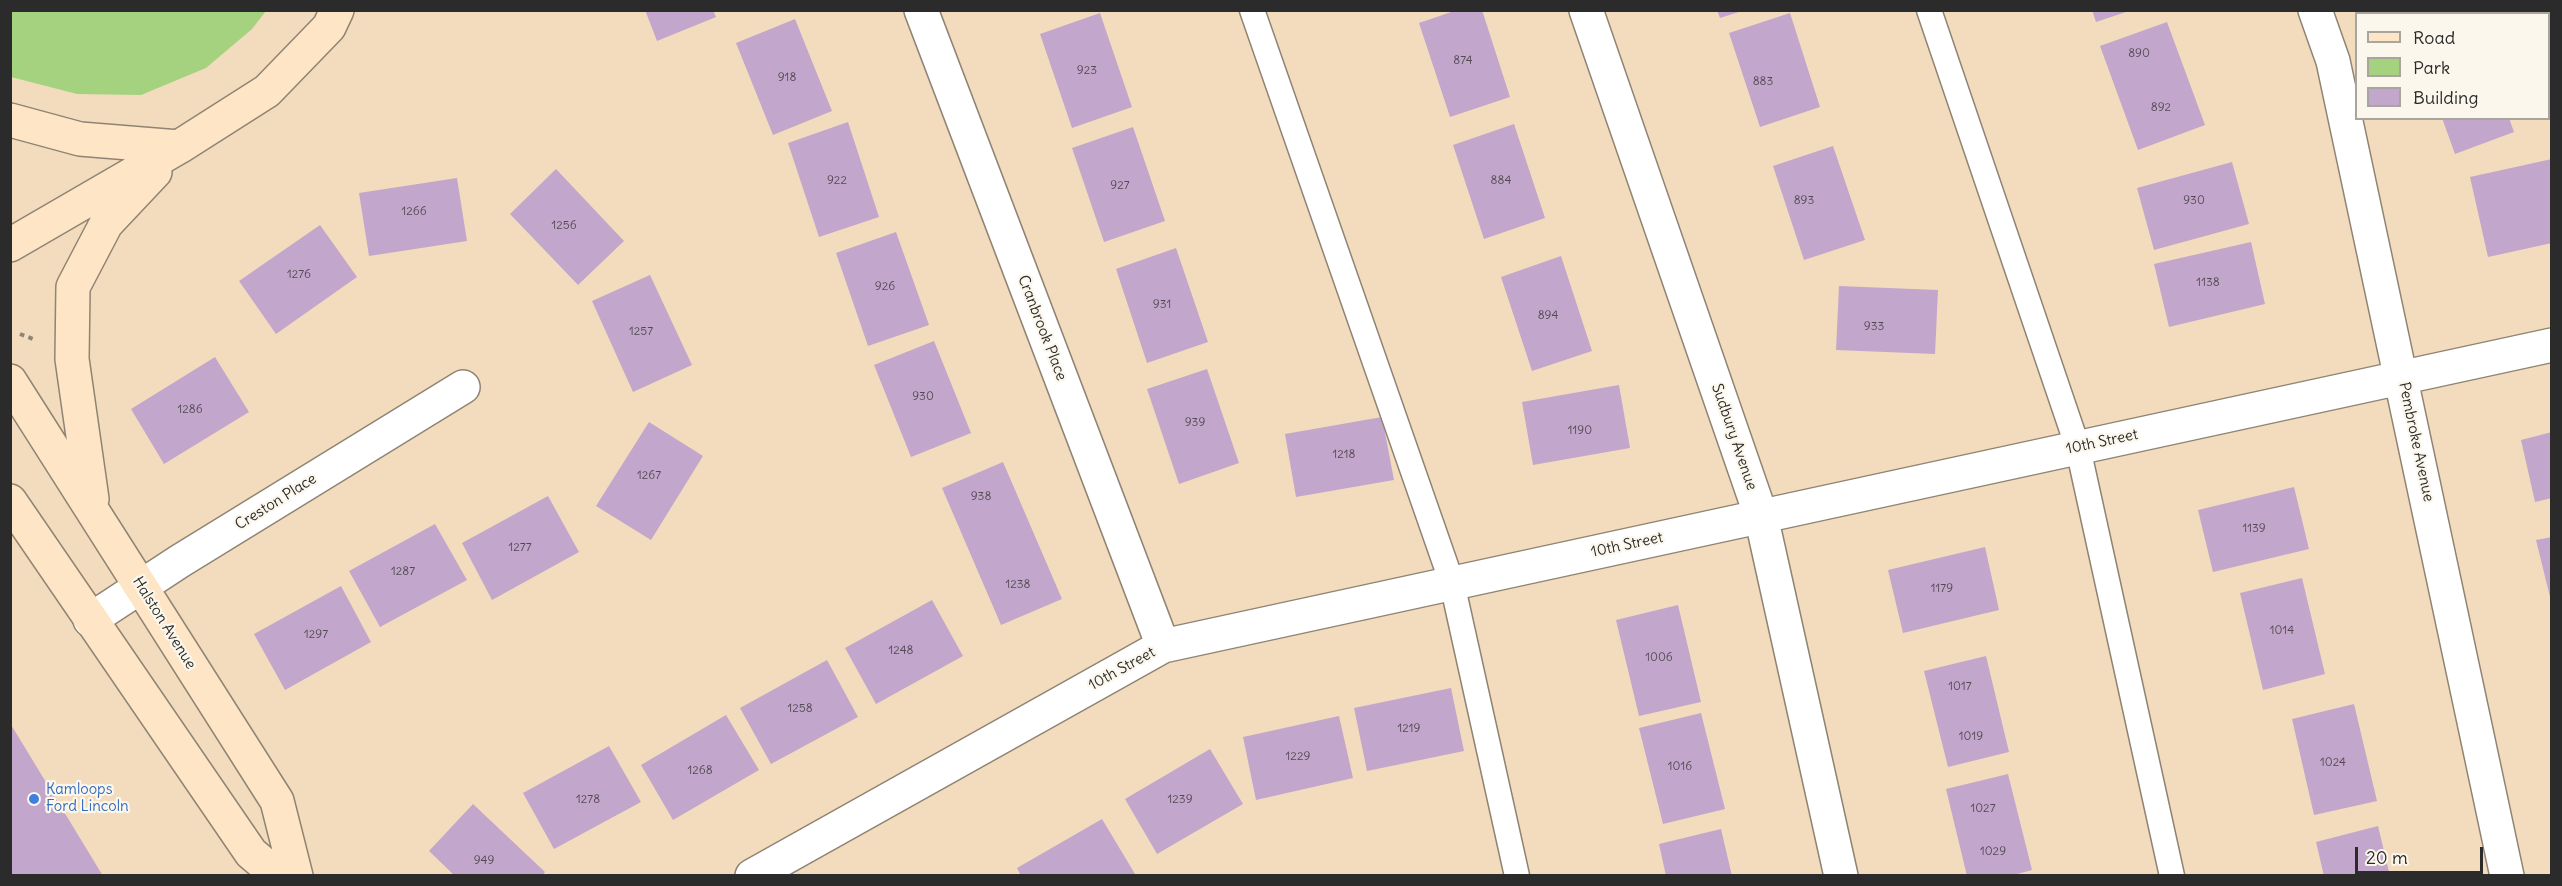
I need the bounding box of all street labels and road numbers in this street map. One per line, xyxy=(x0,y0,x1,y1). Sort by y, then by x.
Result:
street label: Cranbrook Place xyxy=(1014,273,1070,383)
street label: Sudbury Avenue xyxy=(1707,381,1761,493)
street label: Pembroke Avenue xyxy=(2395,381,2437,503)
street label: 10th Street xyxy=(2064,426,2140,458)
street label: Creston Place xyxy=(232,470,320,534)
street label: 10th Street xyxy=(1589,529,1665,561)
street label: Halston Avenue xyxy=(128,573,200,673)
street label: 10th Street xyxy=(1086,643,1158,695)

